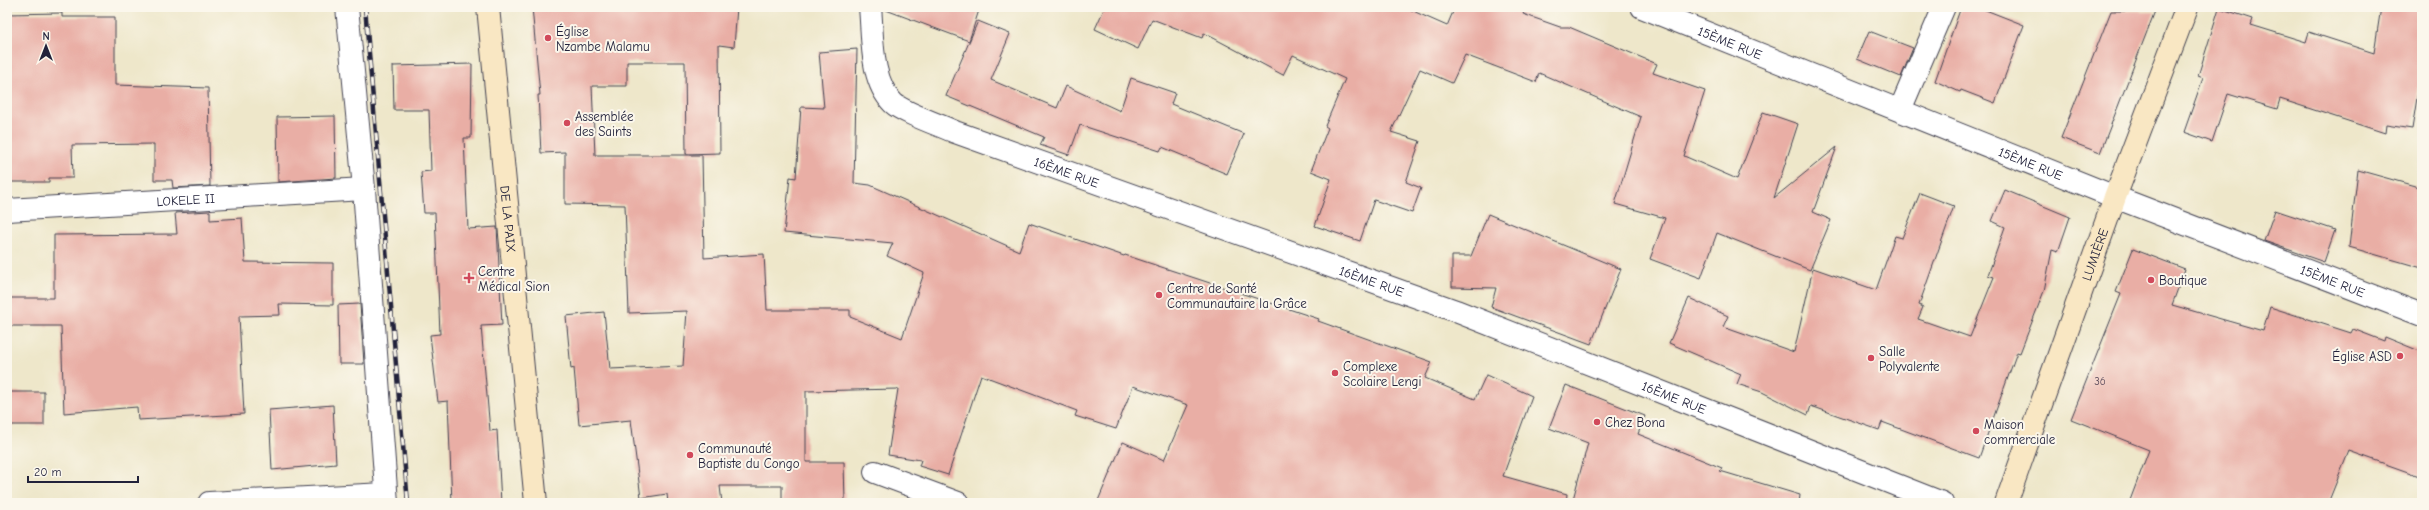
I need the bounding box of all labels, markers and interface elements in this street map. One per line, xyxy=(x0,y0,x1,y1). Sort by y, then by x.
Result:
place label: Église Nzambe Malamu xyxy=(556,23,650,54)
street label: 15ÈME RUE xyxy=(1696,23,1764,63)
north arrow xyxy=(26,26,66,66)
text: N xyxy=(42,30,50,43)
marker: Église Nzambe Malamu xyxy=(543,33,553,43)
place label: Assemblée des Saints xyxy=(575,109,634,139)
marker: Assemblée des Saints xyxy=(562,118,572,128)
street label: 15ÈME RUE xyxy=(1996,144,2065,183)
street label: 16ÈME RUE xyxy=(1032,154,1101,191)
street label: DE LA PAIX xyxy=(497,185,519,253)
street label: LOKELE II xyxy=(156,191,215,209)
street label: LUMIÈRE xyxy=(2079,226,2111,283)
street label: 15ÈME RUE xyxy=(2298,262,2367,300)
street label: 16ÈME RUE xyxy=(1337,263,1406,300)
place label: Centre Médical Sion xyxy=(478,264,550,294)
marker: Centre Médical Sion xyxy=(463,272,475,284)
place label: Boutique xyxy=(2159,273,2208,288)
marker: Boutique xyxy=(2146,275,2156,285)
place label: Centre de Santé Communautaire la Grâce xyxy=(1167,281,1307,311)
marker: Centre de Santé Communautaire la Grâce xyxy=(1154,290,1164,300)
place label: Salle Polyvalente xyxy=(1879,344,1940,374)
place label: Église ASD xyxy=(2332,348,2392,364)
marker: Église ASD xyxy=(2395,351,2405,361)
marker: Salle Polyvalente xyxy=(1866,353,1876,363)
place label: Complexe Scolaire Lengi xyxy=(1343,359,1421,389)
marker: Complexe Scolaire Lengi xyxy=(1330,368,1340,378)
house number: 36 xyxy=(2094,375,2106,388)
street label: 16ÈME RUE xyxy=(1640,378,1708,417)
place label: Chez Bona xyxy=(1605,415,1665,430)
marker: Chez Bona xyxy=(1592,417,1602,427)
place label: Maison commerciale xyxy=(1984,417,2056,447)
marker: Maison commerciale xyxy=(1971,426,1981,436)
place label: Communauté Baptiste du Congo xyxy=(698,441,800,471)
marker: Communauté Baptiste du Congo xyxy=(685,450,695,460)
scale bar xyxy=(28,458,138,484)
text: 20 m xyxy=(34,465,62,479)

